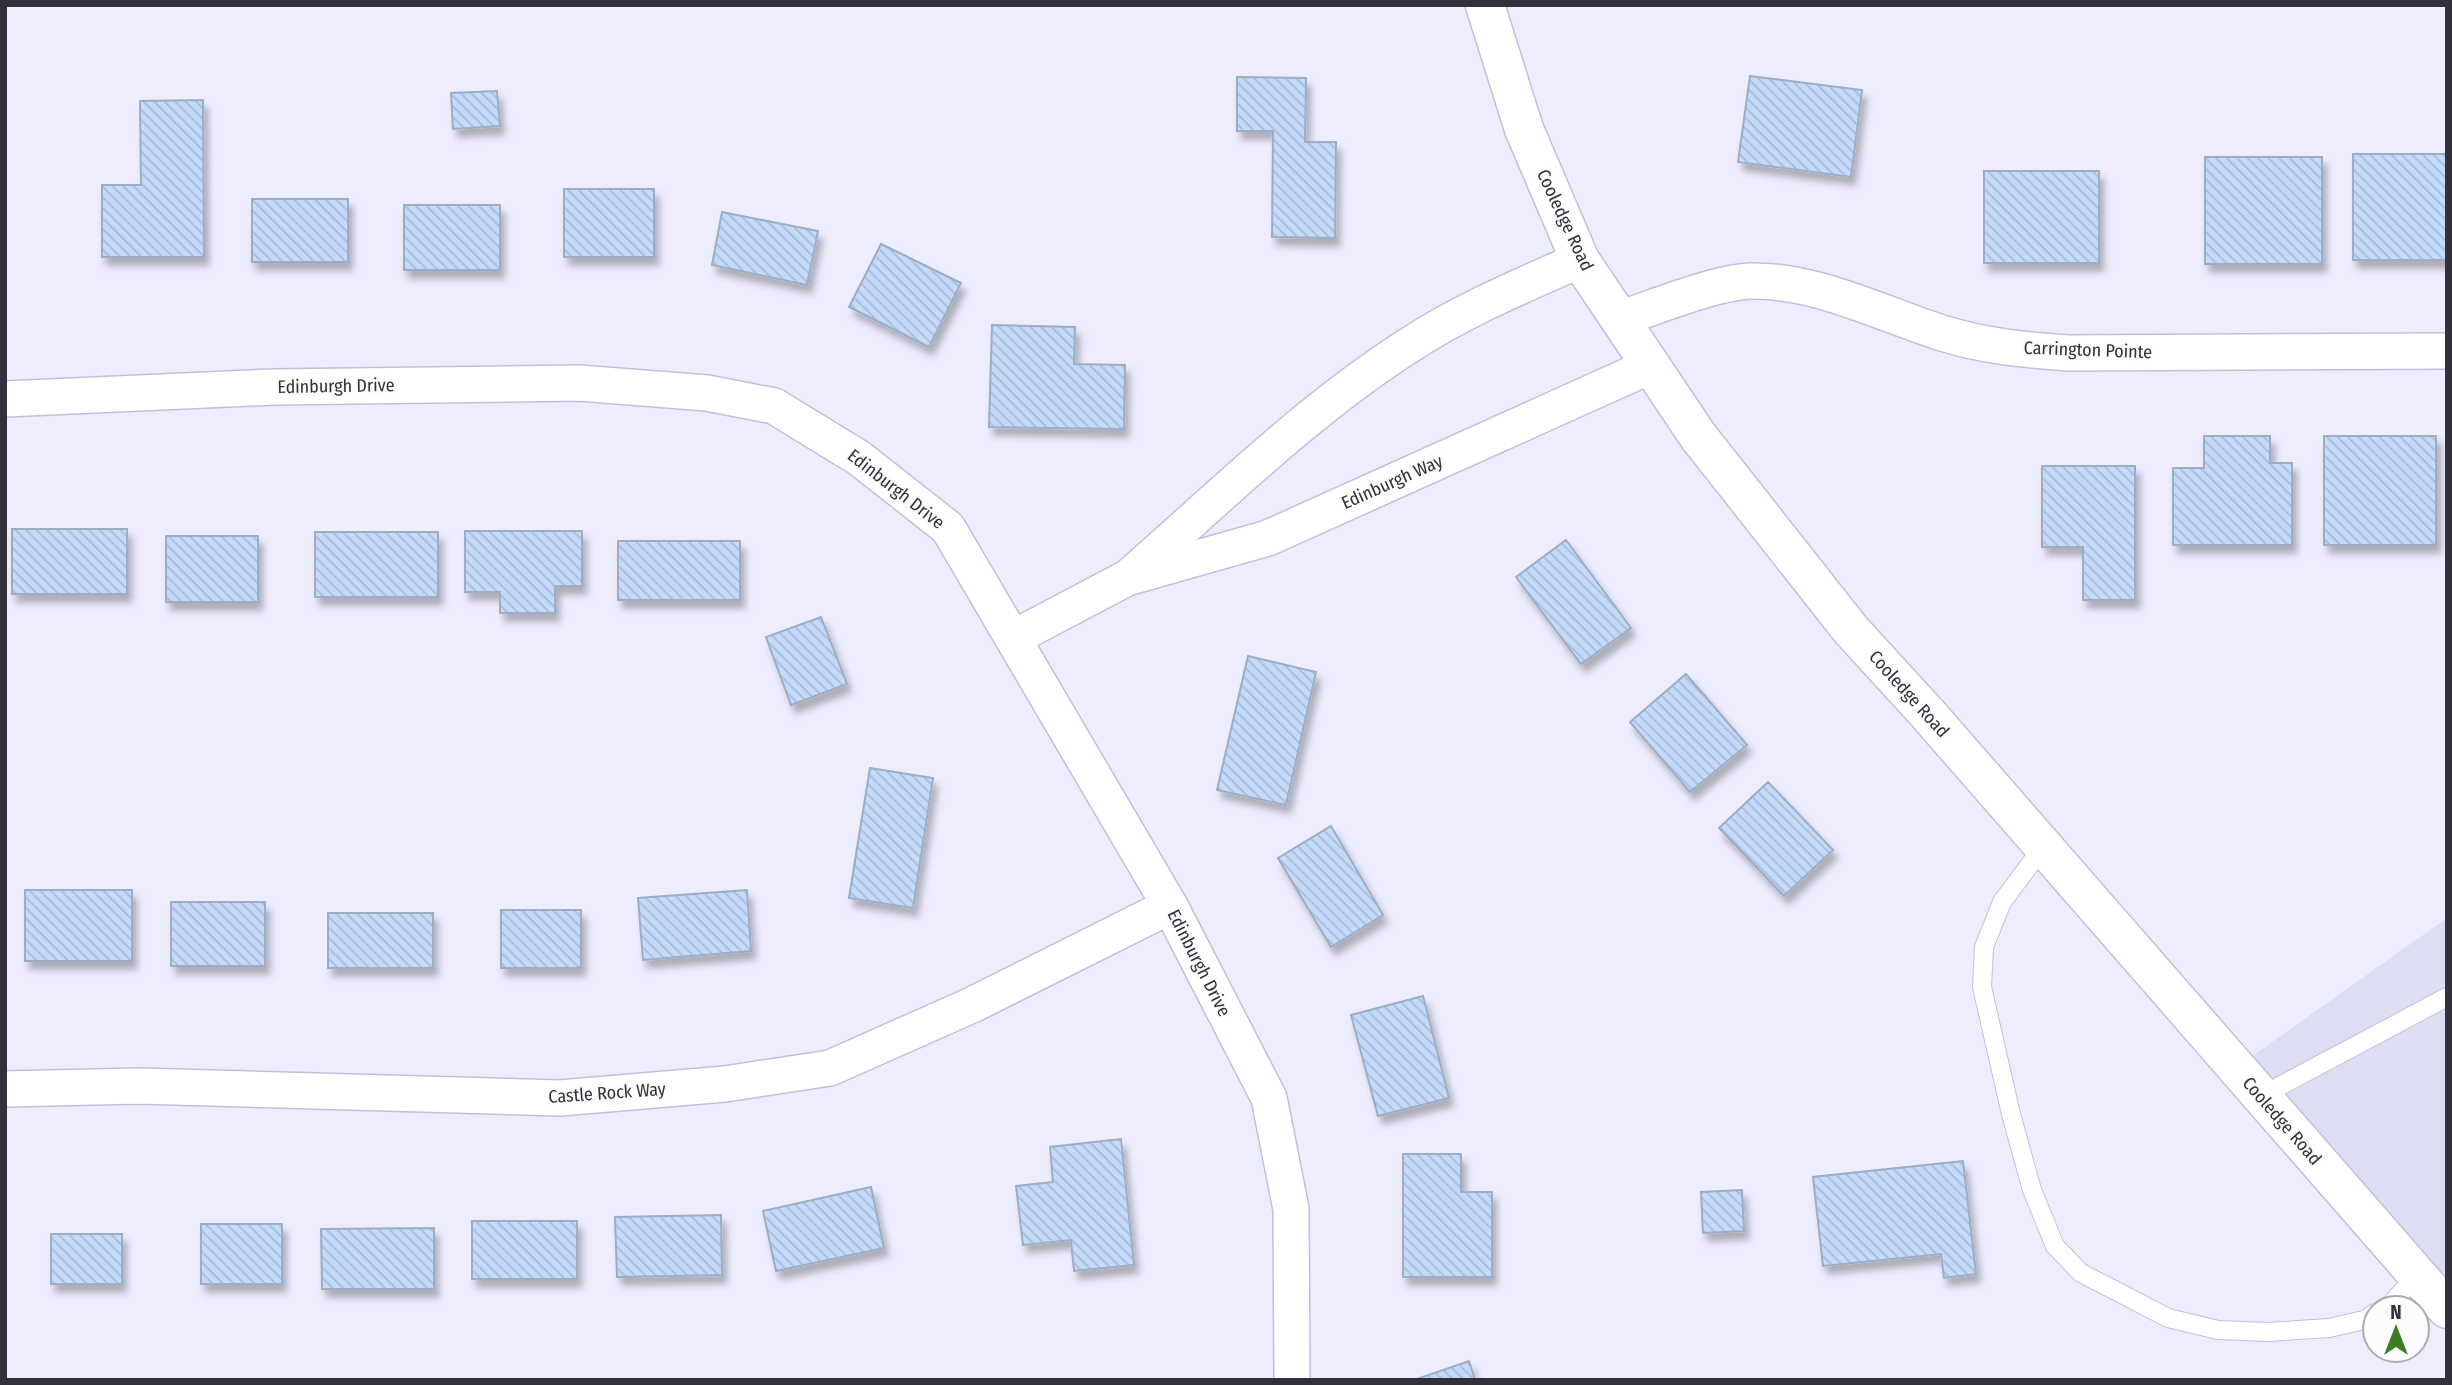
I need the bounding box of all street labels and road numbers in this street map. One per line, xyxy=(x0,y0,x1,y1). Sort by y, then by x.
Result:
street label: Cooledge Road xyxy=(1532,166,1598,274)
street label: Carrington Pointe xyxy=(2023,337,2153,363)
street label: Edinburgh Drive xyxy=(277,374,395,398)
street label: Edinburgh Drive xyxy=(843,444,949,534)
street label: Edinburgh Way xyxy=(1338,450,1446,514)
street label: Cooledge Road xyxy=(1864,646,1954,742)
street label: Edinburgh Drive xyxy=(1163,906,1235,1020)
street label: Cooledge Road xyxy=(2238,1072,2326,1170)
street label: Castle Rock Way xyxy=(548,1078,666,1108)

